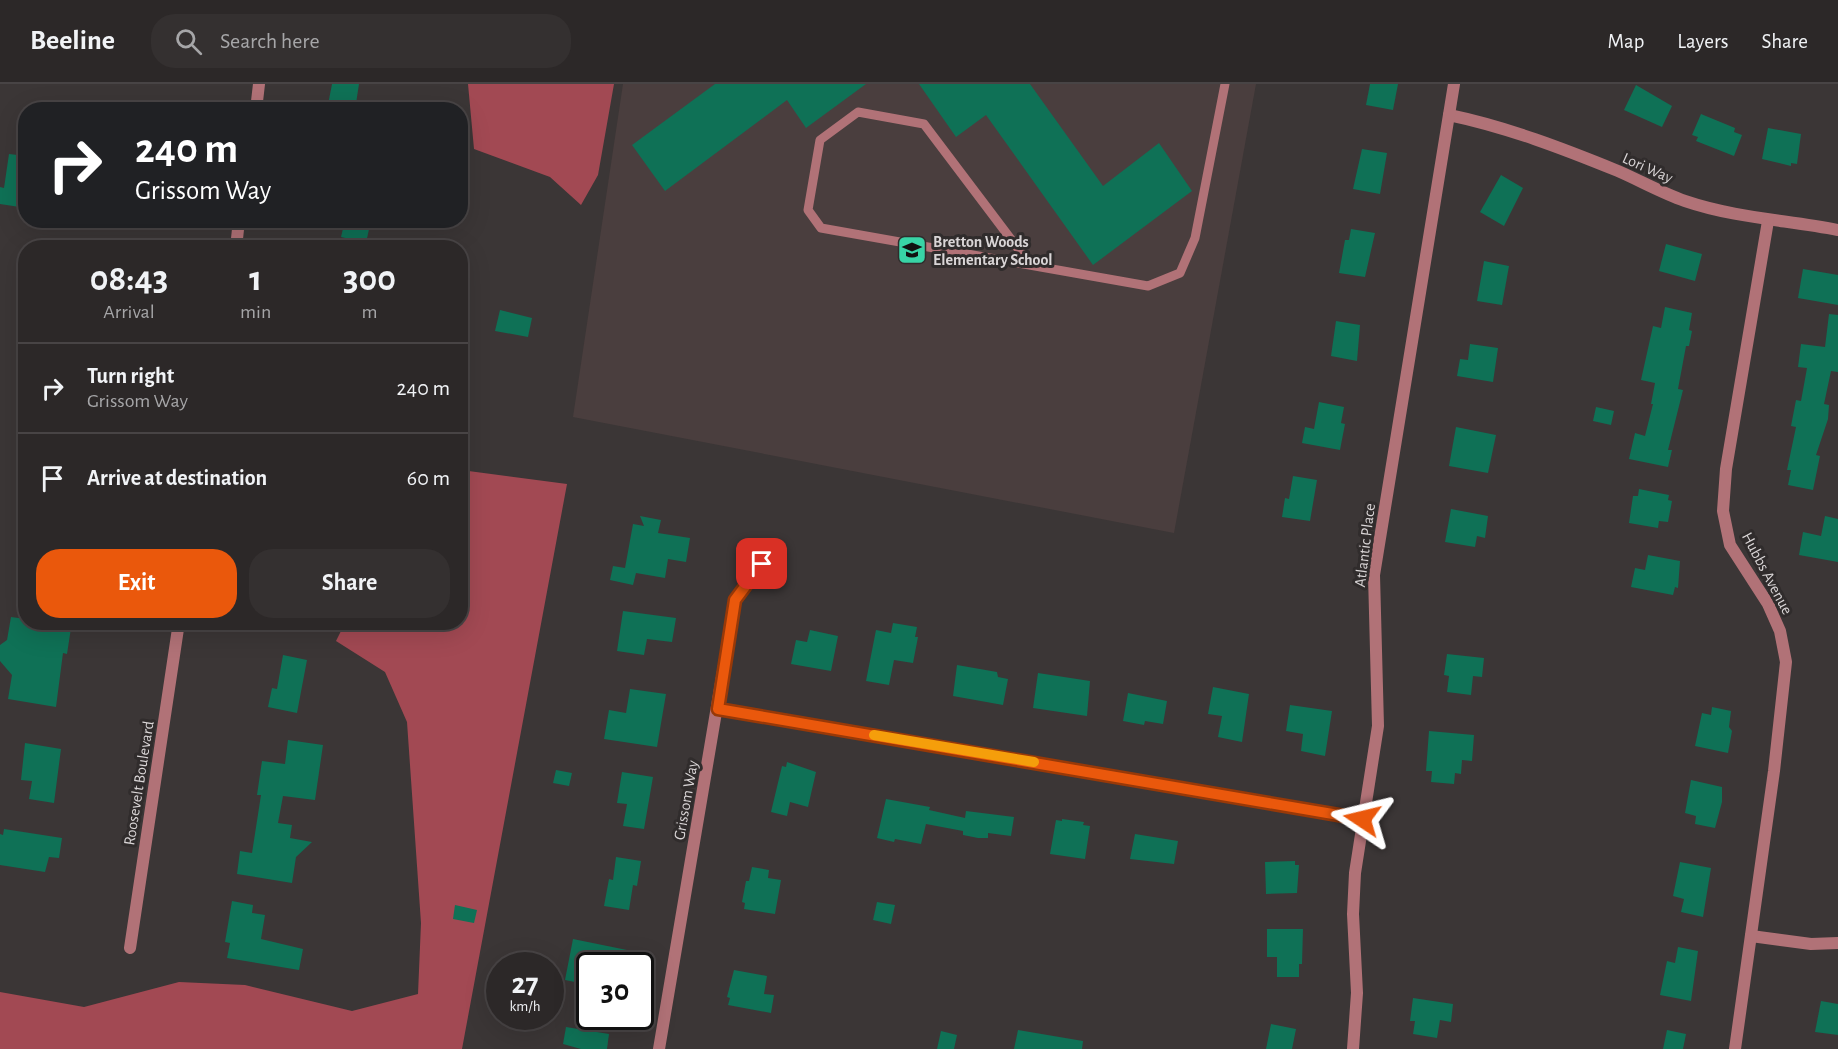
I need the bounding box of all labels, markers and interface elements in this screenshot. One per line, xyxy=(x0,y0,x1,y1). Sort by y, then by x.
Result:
search box xyxy=(151,14,571,68)
icon: search xyxy=(172,25,205,58)
text: Beeline xyxy=(30,27,115,55)
text: Search here xyxy=(220,30,320,52)
text: Map xyxy=(1608,31,1644,52)
text: Layers xyxy=(1677,31,1728,52)
text: Share xyxy=(1761,31,1808,52)
icon: right xyxy=(36,126,114,204)
text: 240 m xyxy=(135,128,238,170)
street label: Lori Way xyxy=(1620,150,1675,187)
text: Grissom Way xyxy=(135,177,271,204)
school or university icon: Bretton Woods Elementary School xyxy=(896,234,928,266)
place label: Bretton Woods Elementary School xyxy=(933,234,1053,269)
text: 08:43 xyxy=(90,261,168,297)
text: 1 xyxy=(249,261,262,297)
text: 300 xyxy=(343,261,396,297)
text: Arrival xyxy=(103,302,155,322)
text: min xyxy=(240,302,271,322)
text: m xyxy=(362,302,378,322)
text: Turn right xyxy=(87,365,174,387)
icon: right xyxy=(36,372,69,405)
text: 240 m xyxy=(397,377,450,399)
text: Grissom Way xyxy=(87,391,188,411)
icon: arrive xyxy=(36,462,69,495)
text: Arrive at destination xyxy=(87,467,267,489)
text: 60 m xyxy=(407,467,450,489)
street label: Atlantic Place xyxy=(1352,502,1378,588)
street label: Hubbs Avenue xyxy=(1739,530,1795,617)
pin xyxy=(736,538,787,589)
icon: arrive xyxy=(745,547,778,580)
button: Exit xyxy=(36,549,237,618)
button: Share xyxy=(249,549,450,618)
street label: Roosevelt Boulevard xyxy=(121,720,157,847)
street label: Grissom Way xyxy=(671,759,702,841)
position arrow xyxy=(1330,787,1394,851)
speed limit sign: 30 xyxy=(576,952,654,1030)
text: 27 xyxy=(511,969,539,999)
text: km/h xyxy=(510,999,540,1014)

